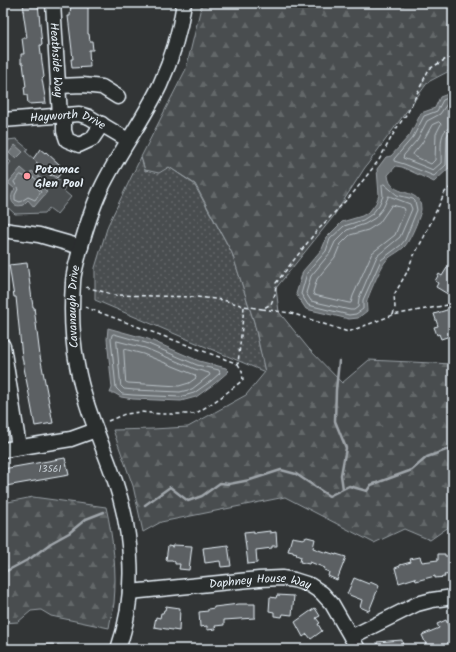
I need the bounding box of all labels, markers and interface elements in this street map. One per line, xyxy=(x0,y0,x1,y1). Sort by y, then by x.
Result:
street label: Heathside Way xyxy=(45,22,68,98)
street label: Hayworth Drive xyxy=(29,105,110,135)
place label: Potomac Glen Pool xyxy=(35,160,84,193)
marker: Potomac Glen Pool xyxy=(22,171,32,181)
street label: Cavanaugh Drive xyxy=(63,262,85,349)
house number: 13561 xyxy=(39,461,61,477)
street label: Daphney House Way xyxy=(208,568,314,594)

